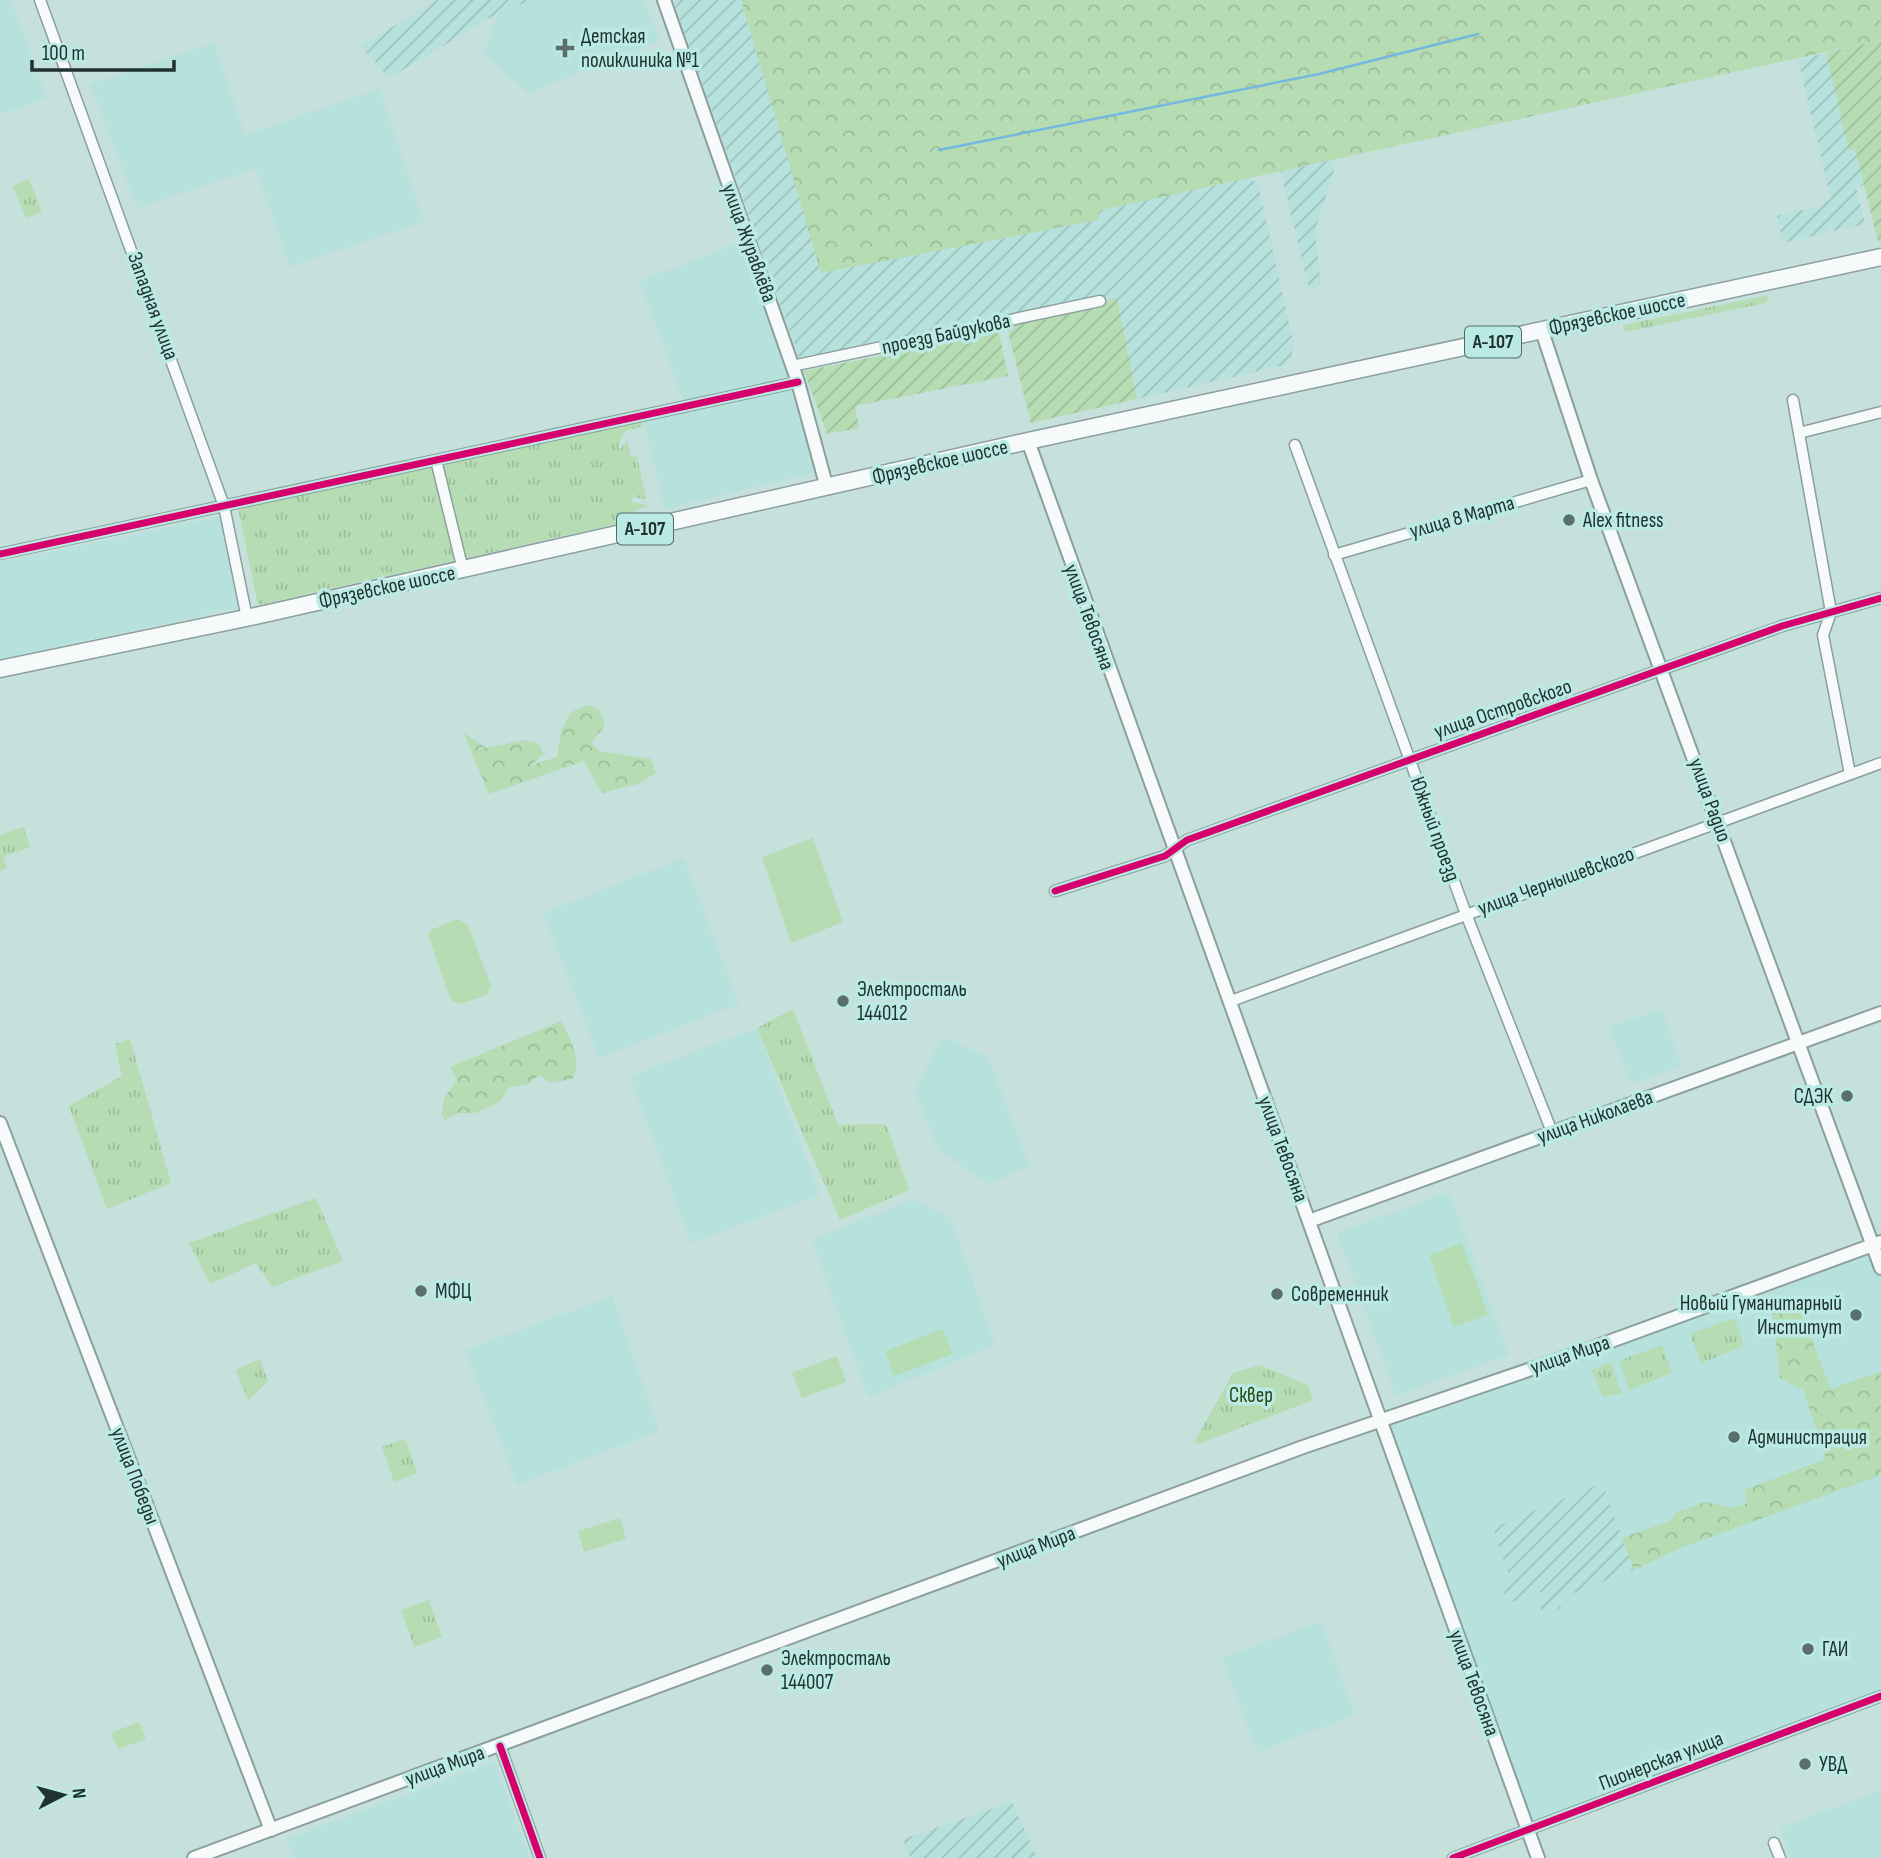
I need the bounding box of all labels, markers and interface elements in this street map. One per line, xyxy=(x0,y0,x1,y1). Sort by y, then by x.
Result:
place label: Детская поликлиника №1 xyxy=(581,24,699,73)
scale bar xyxy=(32,28,173,72)
marker: Детская поликлиника №1 xyxy=(555,38,575,58)
text: 100 m xyxy=(42,41,85,66)
street label: улица Журавлёва xyxy=(716,180,782,306)
street label: Западная улица xyxy=(122,249,184,363)
street label: Фрязевское шоссе xyxy=(1547,287,1687,341)
street label: проезд Байдукова xyxy=(880,308,1012,360)
road number: А-107 xyxy=(1465,326,1521,358)
street label: Фрязевское шоссе xyxy=(870,434,1010,490)
street label: улица 8 Марта xyxy=(1407,490,1517,544)
place label: Alex fitness xyxy=(1582,508,1664,533)
marker: Alex fitness xyxy=(1561,512,1577,528)
road number: А-107 xyxy=(617,514,673,544)
street label: Фрязевское шоссе xyxy=(317,560,457,614)
street label: улица Тевосяна xyxy=(1058,561,1120,673)
street label: улица Островского xyxy=(1431,674,1575,744)
street label: улица Радио xyxy=(1683,755,1737,845)
street label: Южный проезд xyxy=(1405,773,1465,885)
street label: улица Чернышевского xyxy=(1475,841,1637,921)
place label: Электросталь 144012 xyxy=(857,977,967,1026)
marker: Электросталь 144012 xyxy=(835,993,851,1009)
place label: СДЭК xyxy=(1794,1084,1834,1109)
street label: улица Николаева xyxy=(1534,1085,1656,1149)
marker: СДЭК xyxy=(1839,1088,1855,1104)
street label: улица Тевосяна xyxy=(1252,1093,1314,1205)
place label: МФЦ xyxy=(435,1279,472,1304)
place label: Современник xyxy=(1291,1282,1389,1307)
marker: МФЦ xyxy=(413,1283,429,1299)
marker: Современник xyxy=(1269,1286,1285,1302)
place label: Новый Гуманитарный Институт xyxy=(1680,1291,1842,1340)
marker: Новый Гуманитарный Институт xyxy=(1848,1307,1864,1323)
street label: улица Мира xyxy=(1527,1330,1613,1380)
park label: Сквер xyxy=(1229,1383,1273,1408)
street label: улица Победы xyxy=(105,1424,165,1528)
place label: Администрация xyxy=(1747,1425,1867,1450)
marker: Администрация xyxy=(1726,1429,1742,1445)
street label: улица Мира xyxy=(993,1521,1079,1573)
street label: улица Тевосяна xyxy=(1443,1627,1505,1739)
place label: ГАИ xyxy=(1822,1637,1848,1662)
marker: ГАИ xyxy=(1800,1641,1816,1657)
place label: Электросталь 144007 xyxy=(781,1646,891,1695)
marker: Электросталь 144007 xyxy=(759,1662,775,1678)
street label: Пионерская улица xyxy=(1595,1726,1727,1796)
street label: улица Мира xyxy=(402,1740,488,1792)
place label: УВД xyxy=(1819,1752,1847,1777)
marker: УВД xyxy=(1797,1756,1813,1772)
north arrow xyxy=(28,1760,98,1830)
text: N xyxy=(66,1787,90,1800)

